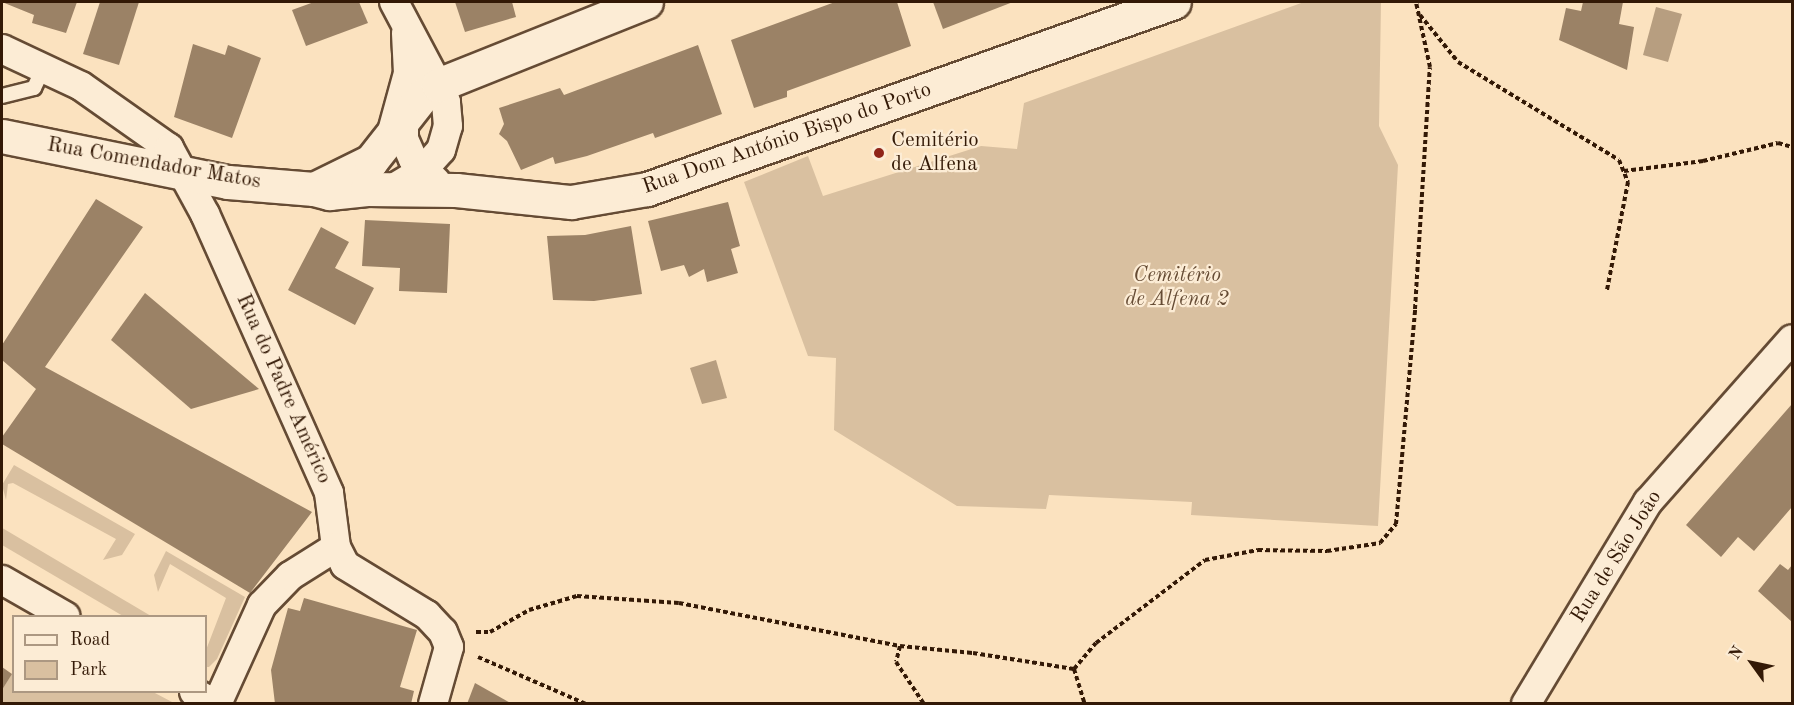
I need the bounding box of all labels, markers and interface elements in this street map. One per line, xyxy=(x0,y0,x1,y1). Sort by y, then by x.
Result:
street label: Rua Dom António Bispo do Porto xyxy=(639,78,935,200)
place label: Cemitério de Alfena xyxy=(891,128,979,178)
street label: Rua Comendador Matos xyxy=(45,133,263,195)
marker: Cemitério de Alfena xyxy=(872,146,886,160)
park label: Cemitério de Alfena 2 xyxy=(1125,263,1229,313)
street label: Rua do Padre Américo xyxy=(230,290,336,488)
street label: Rua de São João xyxy=(1566,486,1668,628)
legend xyxy=(12,615,207,693)
text: Road xyxy=(70,631,110,649)
north arrow xyxy=(1722,633,1782,693)
text: N xyxy=(1727,644,1747,663)
text: Park xyxy=(70,661,107,679)

